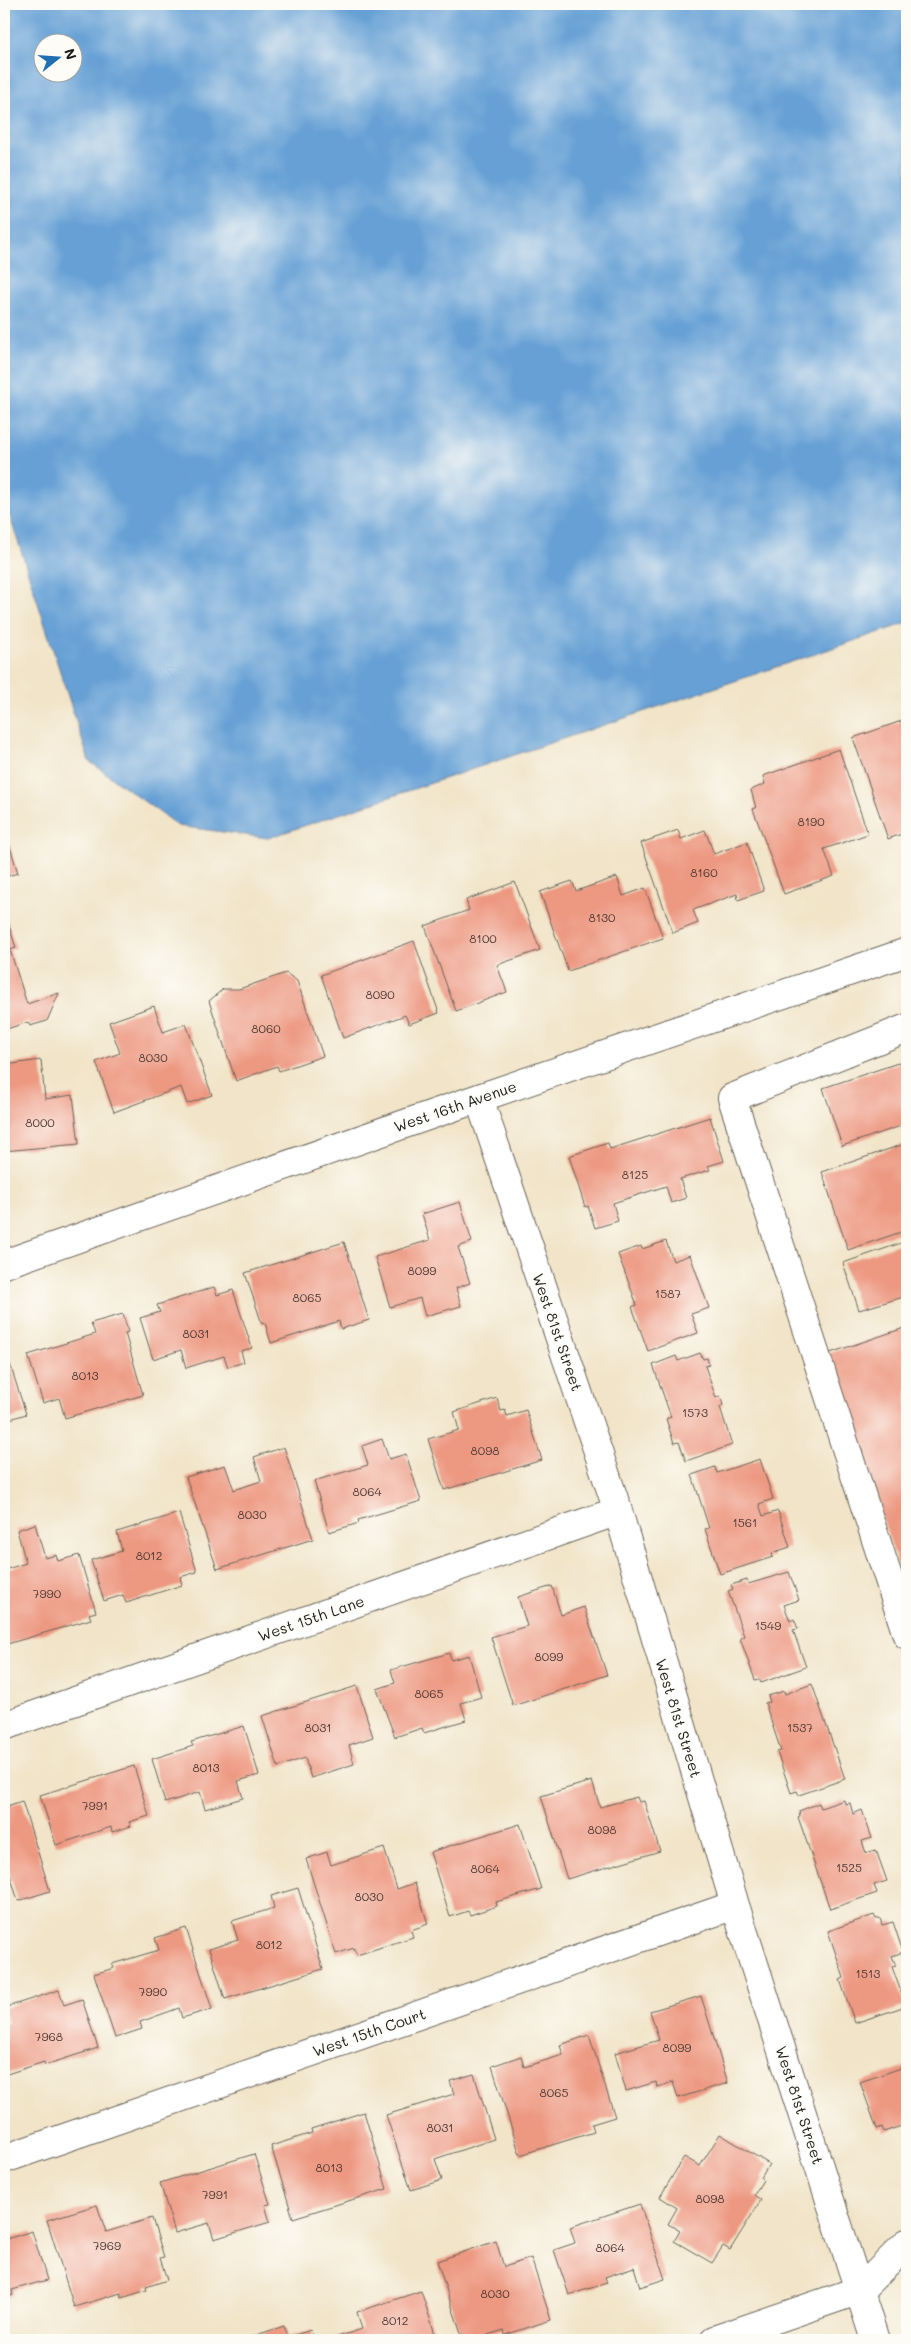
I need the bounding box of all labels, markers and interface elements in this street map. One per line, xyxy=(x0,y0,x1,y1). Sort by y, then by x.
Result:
north arrow xyxy=(32,32,82,82)
text: N xyxy=(60,46,82,62)
house number: 8190 xyxy=(797,813,825,829)
house number: 8160 xyxy=(690,864,718,880)
house number: 8130 xyxy=(588,909,616,925)
house number: 8100 xyxy=(469,930,497,946)
house number: 8090 xyxy=(365,986,395,1002)
house number: 8060 xyxy=(251,1020,281,1036)
house number: 8030 xyxy=(138,1049,168,1065)
street label: West 16th Avenue xyxy=(391,1076,519,1136)
house number: 8000 xyxy=(25,1114,55,1130)
house number: 8125 xyxy=(622,1166,648,1182)
house number: 8099 xyxy=(408,1262,436,1278)
street label: West 81st Street xyxy=(528,1270,588,1394)
house number: 1587 xyxy=(655,1285,681,1301)
house number: 8065 xyxy=(293,1289,321,1305)
house number: 8031 xyxy=(182,1325,210,1341)
house number: 8013 xyxy=(71,1367,99,1383)
house number: 1573 xyxy=(682,1404,708,1420)
house number: 8098 xyxy=(470,1442,500,1458)
house number: 8064 xyxy=(353,1483,381,1499)
house number: 8030 xyxy=(237,1506,267,1522)
house number: 1561 xyxy=(733,1514,757,1530)
house number: 8012 xyxy=(136,1547,162,1563)
house number: 7990 xyxy=(33,1585,62,1601)
street label: West 15th Lane xyxy=(255,1590,367,1646)
house number: 1549 xyxy=(755,1617,781,1633)
house number: 8099 xyxy=(535,1648,563,1664)
street label: West 81st Street xyxy=(651,1656,707,1780)
house number: 8065 xyxy=(415,1685,443,1701)
house number: 8031 xyxy=(304,1719,332,1735)
house number: 1537 xyxy=(787,1719,813,1735)
house number: 8013 xyxy=(192,1759,220,1775)
house number: 7991 xyxy=(82,1797,108,1813)
house number: 8098 xyxy=(587,1821,617,1837)
house number: 1525 xyxy=(836,1859,862,1875)
house number: 8064 xyxy=(471,1860,499,1876)
house number: 8030 xyxy=(354,1888,384,1904)
house number: 8012 xyxy=(256,1936,282,1952)
house number: 1513 xyxy=(856,1965,880,1981)
house number: 7990 xyxy=(139,1983,168,1999)
street label: West 15th Court xyxy=(310,2003,428,2061)
house number: 7968 xyxy=(35,2028,63,2044)
house number: 8099 xyxy=(663,2039,691,2055)
street label: West 81st Street xyxy=(771,2043,829,2167)
house number: 8065 xyxy=(540,2084,568,2100)
house number: 8031 xyxy=(426,2119,454,2135)
house number: 8013 xyxy=(315,2159,343,2175)
house number: 7991 xyxy=(202,2186,228,2202)
house number: 8098 xyxy=(695,2190,725,2206)
house number: 7969 xyxy=(93,2237,121,2253)
house number: 8064 xyxy=(596,2239,624,2255)
house number: 8030 xyxy=(480,2285,510,2301)
house number: 8012 xyxy=(382,2312,408,2328)

